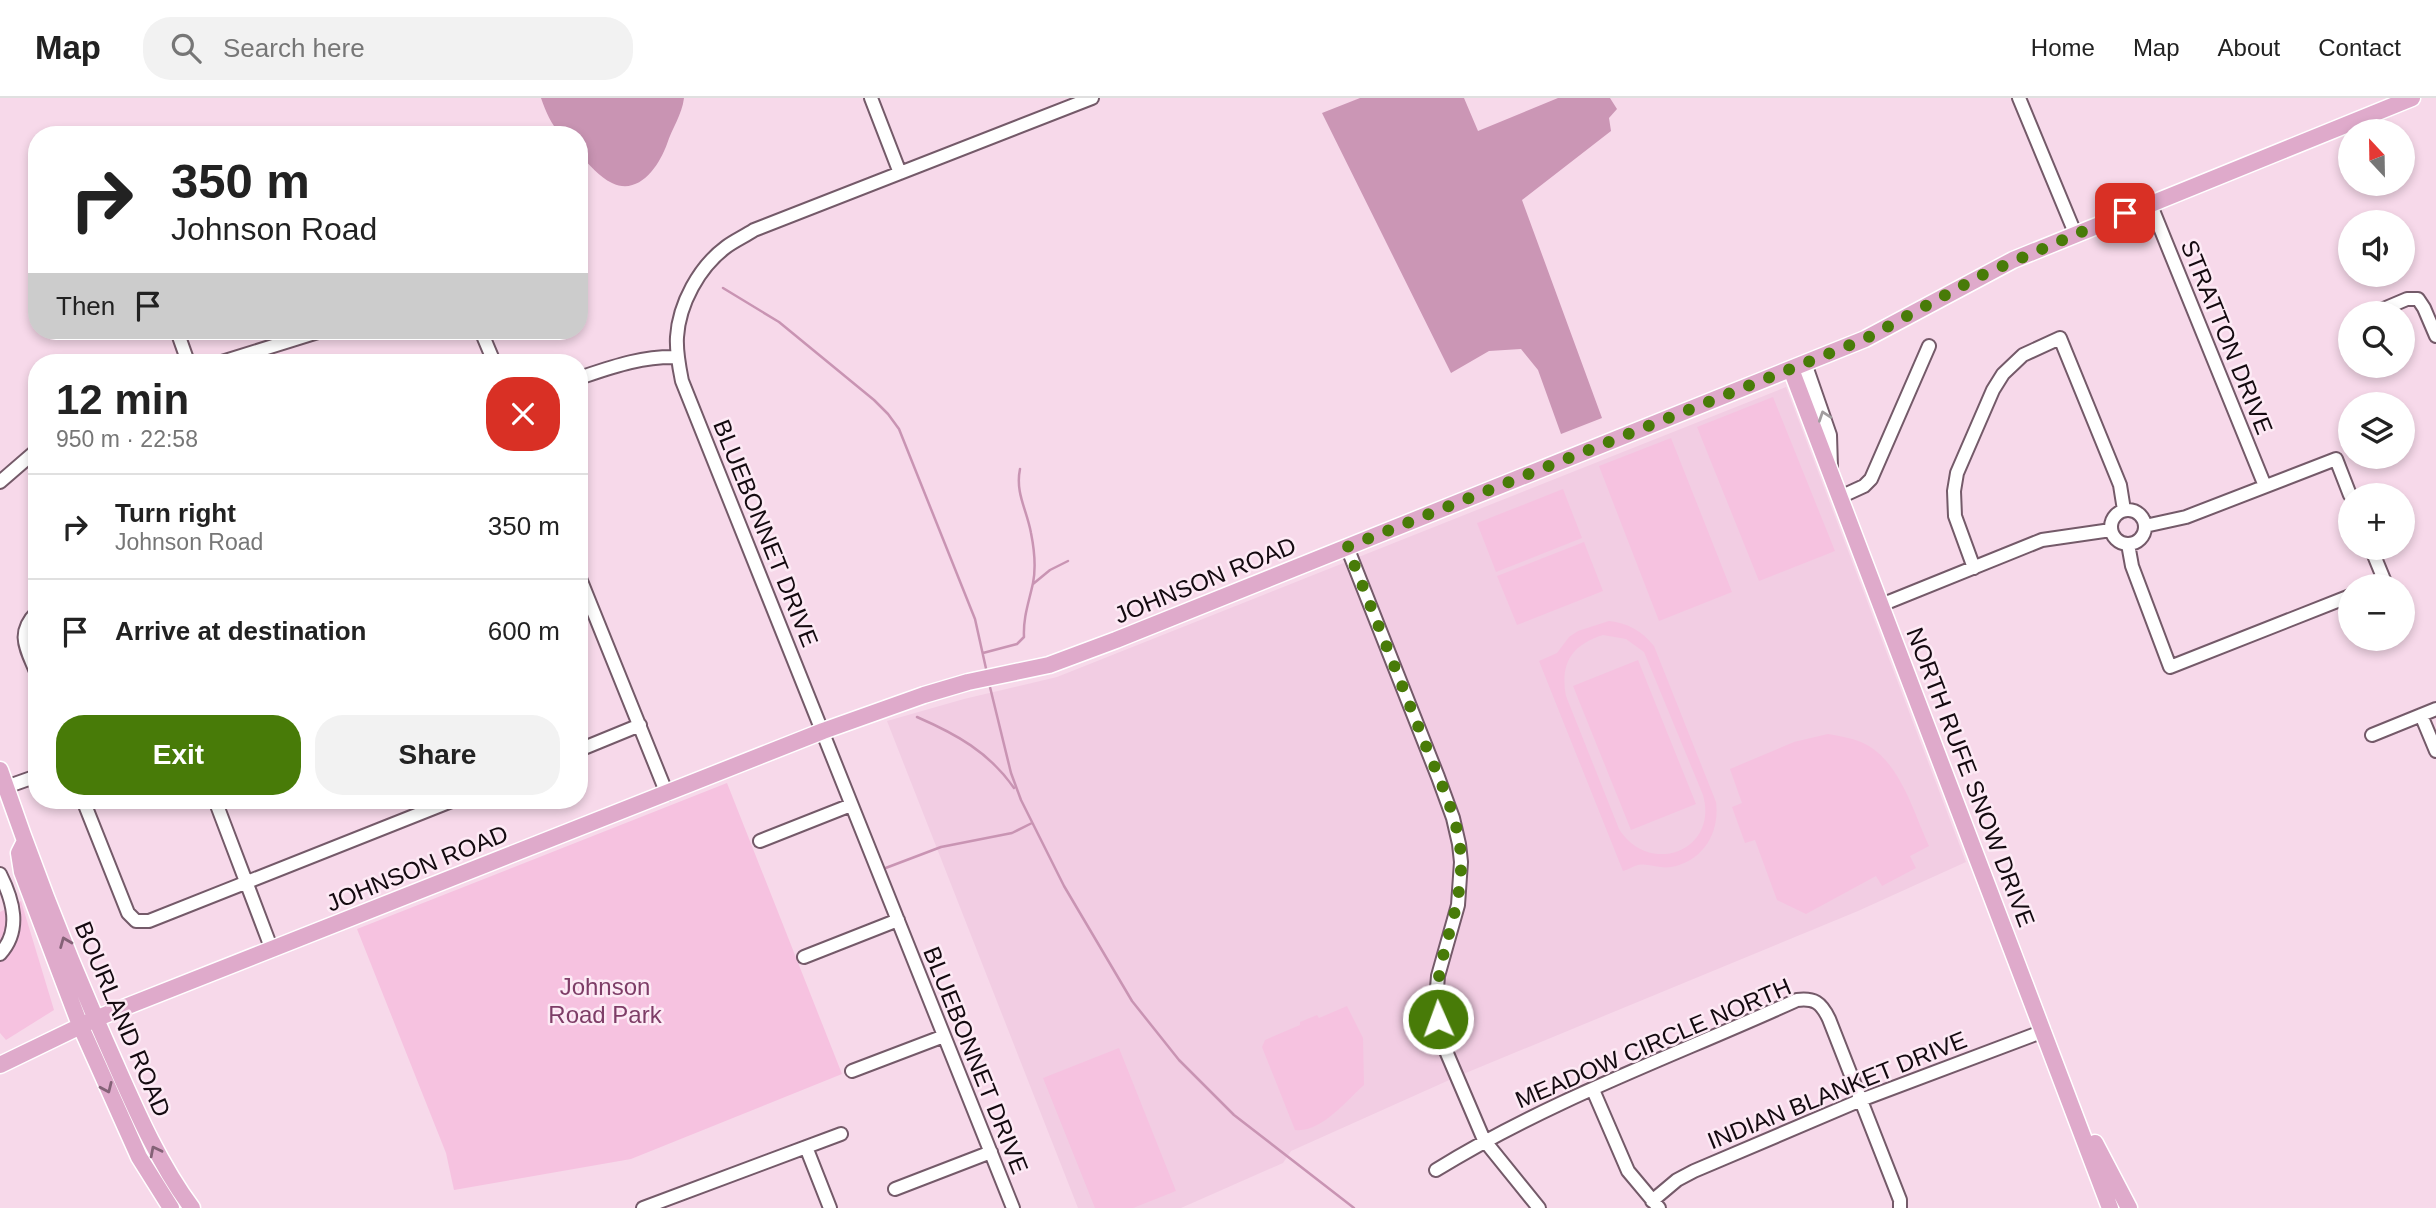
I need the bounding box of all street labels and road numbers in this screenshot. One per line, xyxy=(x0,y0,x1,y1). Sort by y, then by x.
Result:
street label: STRATTON DRIVE xyxy=(2176,236,2278,438)
street label: BLUEBONNET DRIVE xyxy=(708,416,824,650)
street label: JOHNSON ROAD xyxy=(1110,531,1300,629)
street label: NORTH RUFE SNOW DRIVE xyxy=(1901,624,2041,930)
street label: JOHNSON ROAD xyxy=(322,819,512,917)
street label: BOURLAND ROAD xyxy=(70,917,176,1121)
street label: BLUEBONNET DRIVE xyxy=(918,943,1034,1177)
street label: MEADOW CIRCLE NORTH xyxy=(1511,973,1795,1113)
street label: INDIAN BLANKET DRIVE xyxy=(1704,1026,1970,1154)

